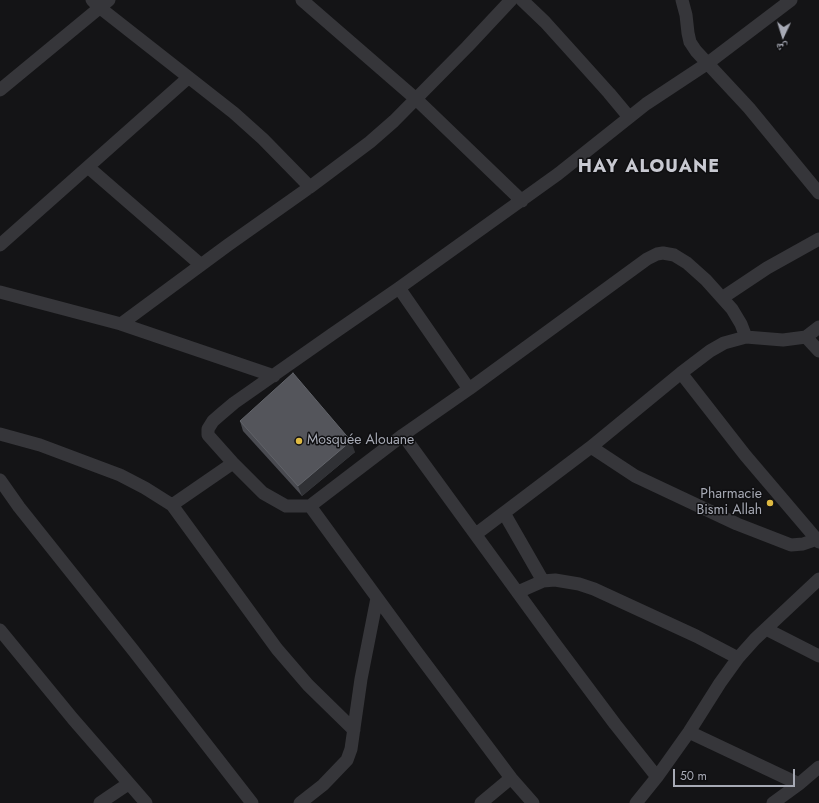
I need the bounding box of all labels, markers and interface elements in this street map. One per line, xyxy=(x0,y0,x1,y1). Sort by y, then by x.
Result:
north arrow xyxy=(763,16,803,56)
text: ش xyxy=(776,40,789,56)
district label: HAY ALOUANE xyxy=(578,157,720,179)
place label: Mosquée Alouane xyxy=(307,433,414,449)
marker: Mosquée Alouane xyxy=(294,436,304,446)
place label: Pharmacie Bismi Allah xyxy=(696,487,762,520)
marker: Pharmacie Bismi Allah xyxy=(765,498,775,508)
scale bar xyxy=(675,761,797,787)
text: 50 m xyxy=(680,767,707,785)

